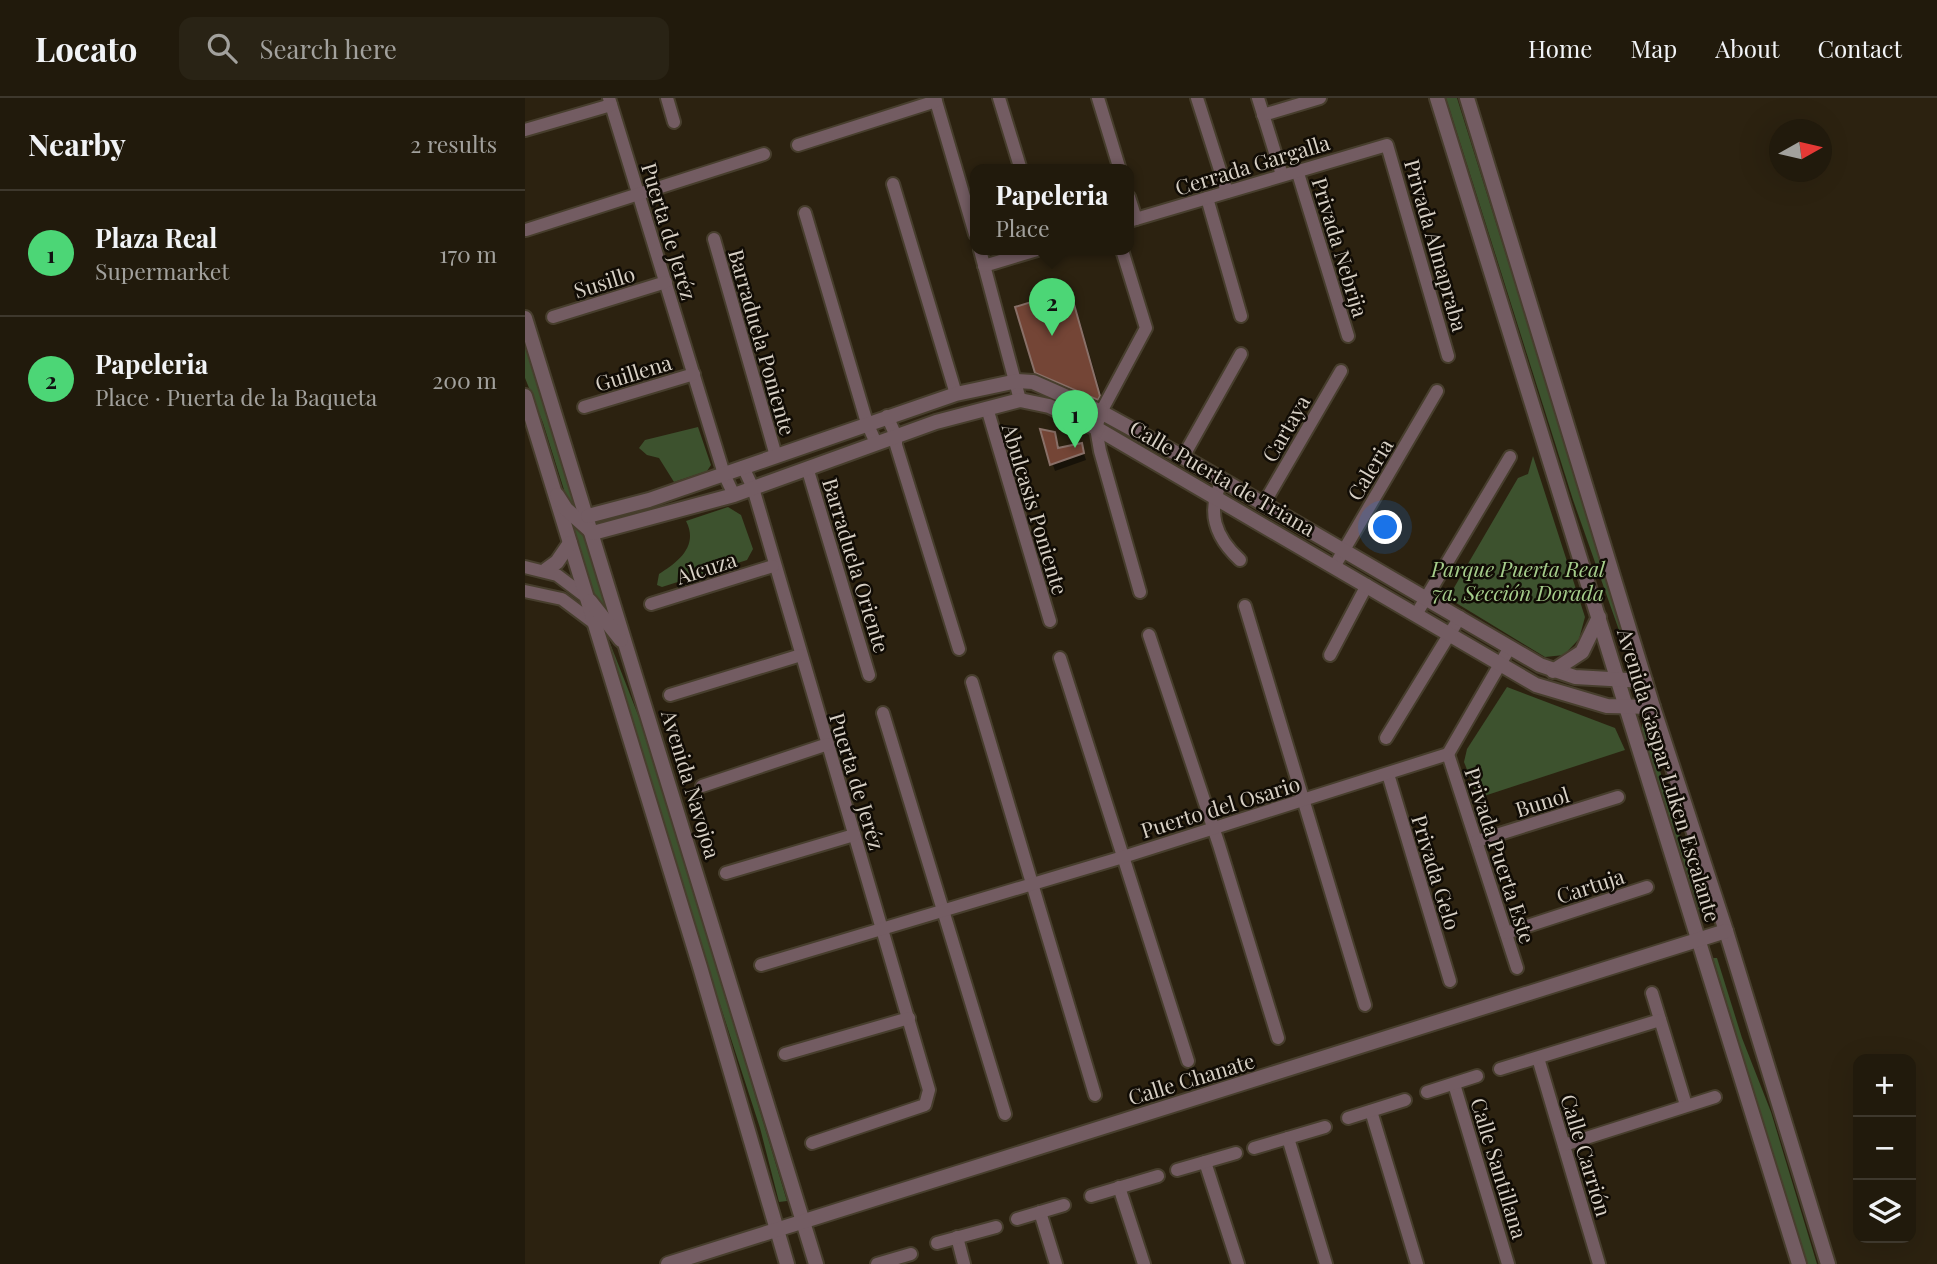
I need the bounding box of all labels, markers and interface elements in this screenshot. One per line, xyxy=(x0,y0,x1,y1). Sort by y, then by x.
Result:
search box xyxy=(179,17,669,80)
text: Locato xyxy=(35,26,137,70)
icon: search xyxy=(203,29,241,67)
text: Search here xyxy=(259,31,397,66)
text: Home xyxy=(1528,32,1592,64)
text: Map xyxy=(1630,32,1677,64)
text: About xyxy=(1715,32,1779,64)
text: Contact xyxy=(1817,32,1902,64)
north arrow xyxy=(1769,119,1832,182)
text: Nearby xyxy=(28,124,126,164)
street label: Cerrada Gargalla xyxy=(1171,127,1333,201)
text: 2 results xyxy=(410,128,497,159)
street label: Privada Almapraba xyxy=(1399,156,1475,335)
street label: Puerta de Jeréz xyxy=(636,159,704,303)
popup xyxy=(970,164,1134,255)
street label: Privada Nebrija xyxy=(1306,174,1376,321)
text: Papeleria xyxy=(995,177,1109,212)
text: Place xyxy=(995,212,1050,243)
text: Plaza Real xyxy=(95,220,217,255)
text: 1 xyxy=(47,238,55,269)
text: 170 m xyxy=(439,238,497,269)
street label: Barraduela Poniente xyxy=(723,246,803,438)
text: Supermarket xyxy=(95,255,229,286)
street label: Susillo xyxy=(570,258,638,304)
pin: 2 xyxy=(1029,278,1075,336)
text: Papeleria xyxy=(95,346,208,381)
street label: Guillena xyxy=(591,347,675,397)
text: 2 xyxy=(45,364,57,395)
text: 200 m xyxy=(432,364,497,395)
text: Place · Puerta de la Baqueta xyxy=(95,381,377,412)
street label: Cartaya xyxy=(1255,389,1316,467)
pin: 1 xyxy=(1052,390,1098,448)
street label: Calle Puerta de Triana xyxy=(1125,413,1321,542)
street label: Abulcasis Poniente xyxy=(996,419,1075,598)
street label: Caleria xyxy=(1340,432,1399,505)
street label: Barraduela Oriente xyxy=(817,474,897,656)
your location xyxy=(1368,510,1402,544)
street label: Alcuza xyxy=(671,544,740,590)
park label: Parque Puerta Real 7a. Sección Dorada xyxy=(1430,554,1606,606)
street label: Avenida Gaspar Luken Escalante xyxy=(1612,624,1728,925)
street label: Avenida Navojoa xyxy=(656,705,728,862)
street label: Puerta de Jeréz xyxy=(824,709,892,853)
street label: Privada Puerta Este xyxy=(1459,763,1543,947)
street label: Puerto del Osario xyxy=(1137,768,1303,844)
street label: Bunol xyxy=(1512,780,1572,822)
street label: Privada Gelo xyxy=(1406,811,1468,933)
street label: Cartuja xyxy=(1552,861,1628,909)
street label: Calle Chanate xyxy=(1124,1045,1258,1111)
map controls xyxy=(1853,1054,1916,1243)
button: + xyxy=(1853,1054,1916,1117)
street label: Calle Carrión xyxy=(1555,1090,1619,1220)
street label: Calle Santillana xyxy=(1465,1094,1535,1242)
button: − xyxy=(1853,1117,1916,1180)
button: layers xyxy=(1853,1180,1916,1243)

